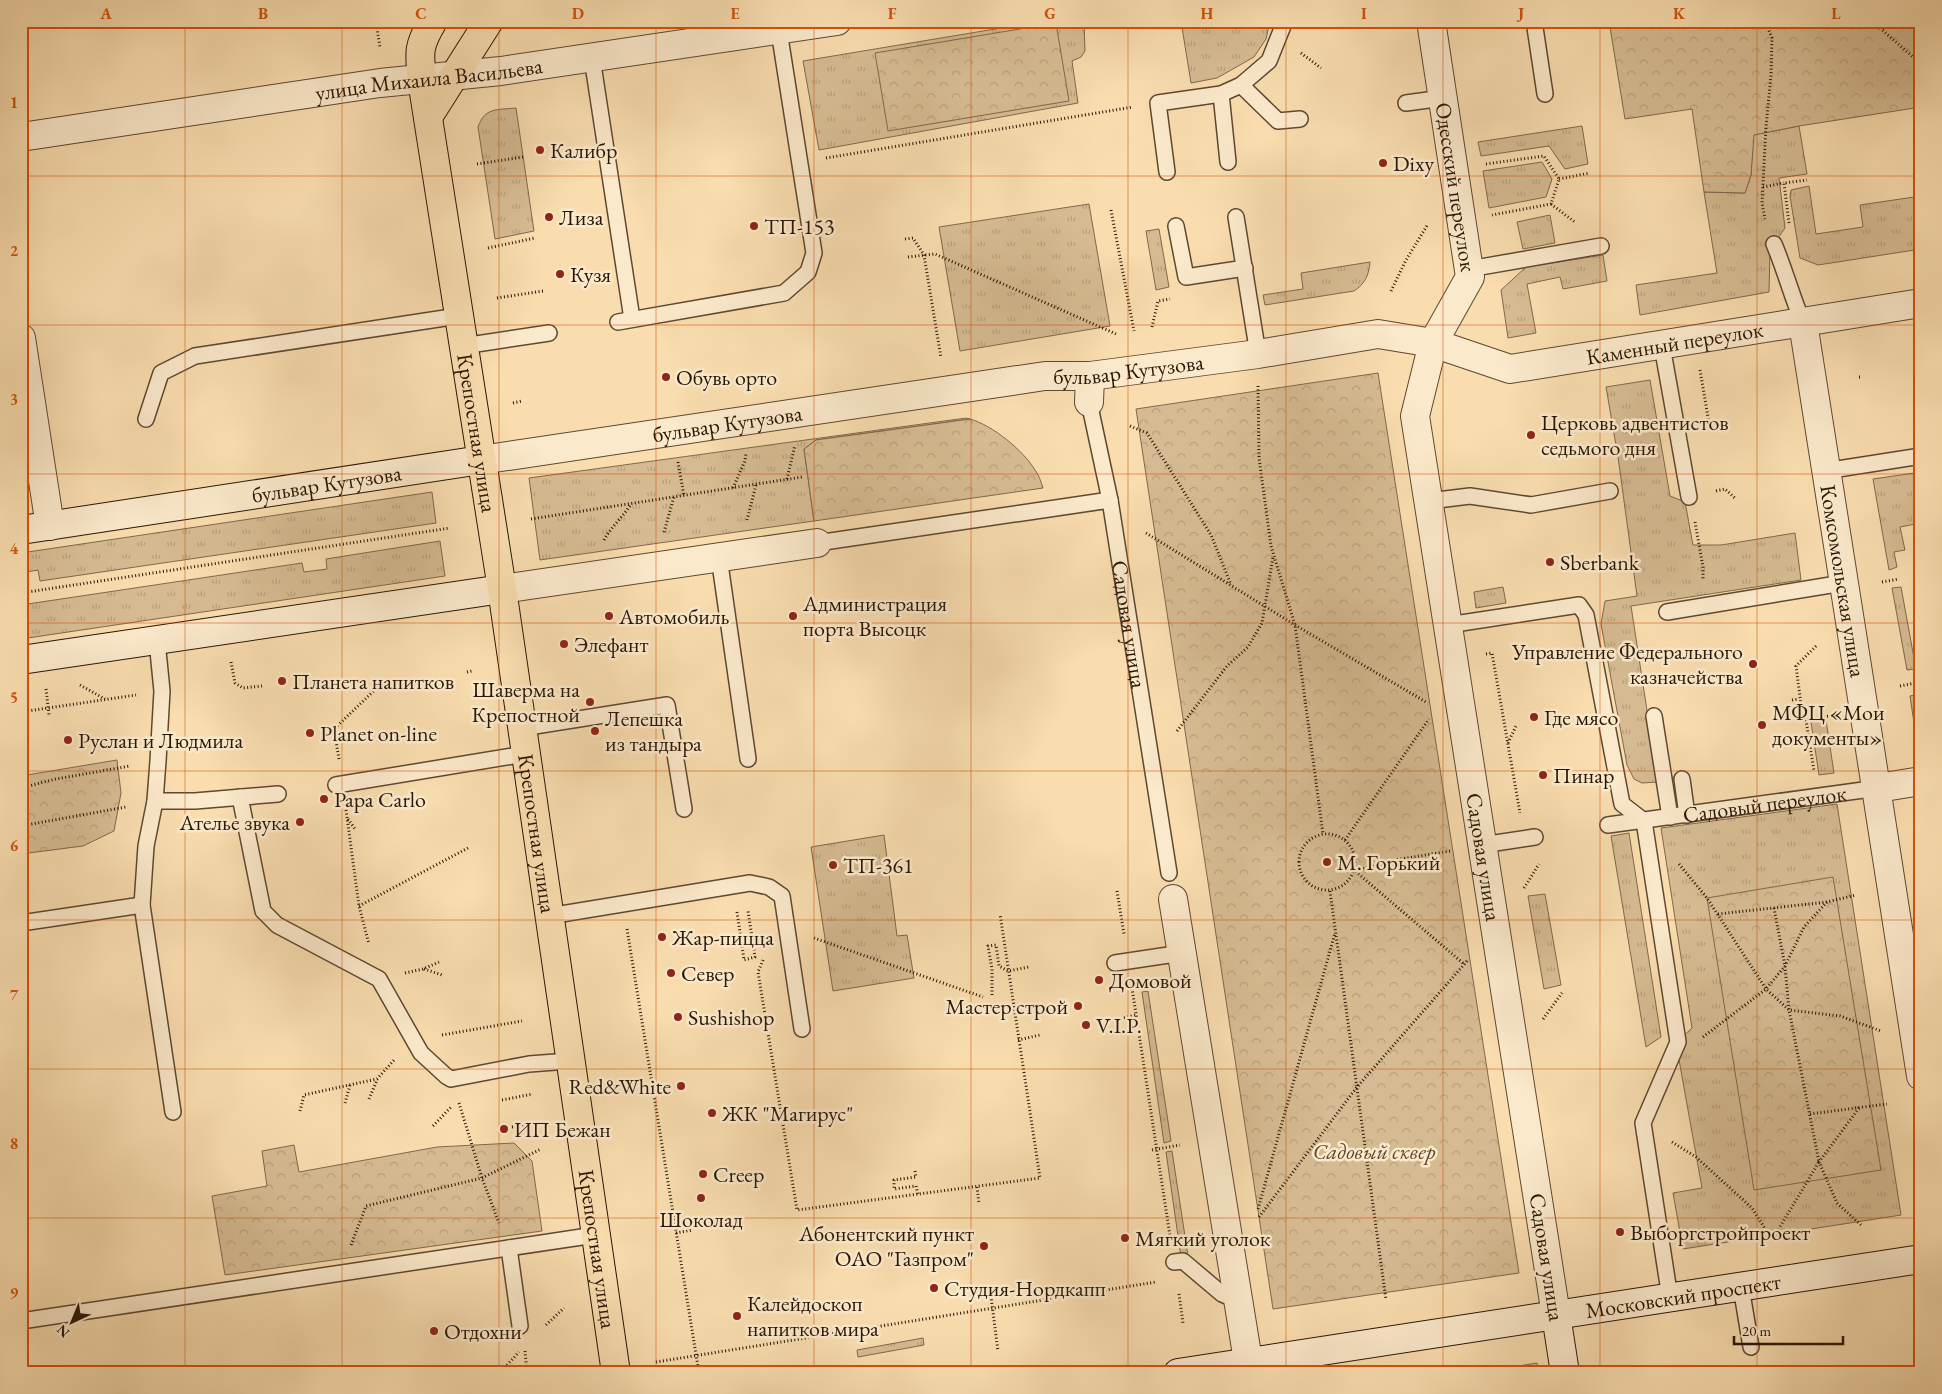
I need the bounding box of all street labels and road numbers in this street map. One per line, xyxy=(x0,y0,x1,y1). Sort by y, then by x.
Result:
street label: улица Михаила Васильева xyxy=(313,50,545,107)
street label: Одесский переулок xyxy=(1429,100,1484,274)
street label: Каменный переулок xyxy=(1584,314,1766,371)
street label: бульвар Кутузова xyxy=(1053,347,1205,391)
street label: Крепостная улица xyxy=(451,351,504,515)
street label: бульвар Кутузова xyxy=(650,398,804,449)
street label: бульвар Кутузова xyxy=(250,458,404,509)
street label: Комсомольская улица xyxy=(1814,483,1873,679)
street label: Садовая улица xyxy=(1105,558,1154,690)
street label: Крепостная улица xyxy=(512,752,563,915)
street label: Садовый переулок xyxy=(1681,778,1849,829)
street label: Садовая улица xyxy=(1460,791,1508,923)
street label: Крепостная улица xyxy=(572,1168,624,1331)
street label: Садовая улица xyxy=(1523,1191,1571,1323)
street label: Московский проспект xyxy=(1583,1266,1783,1325)

